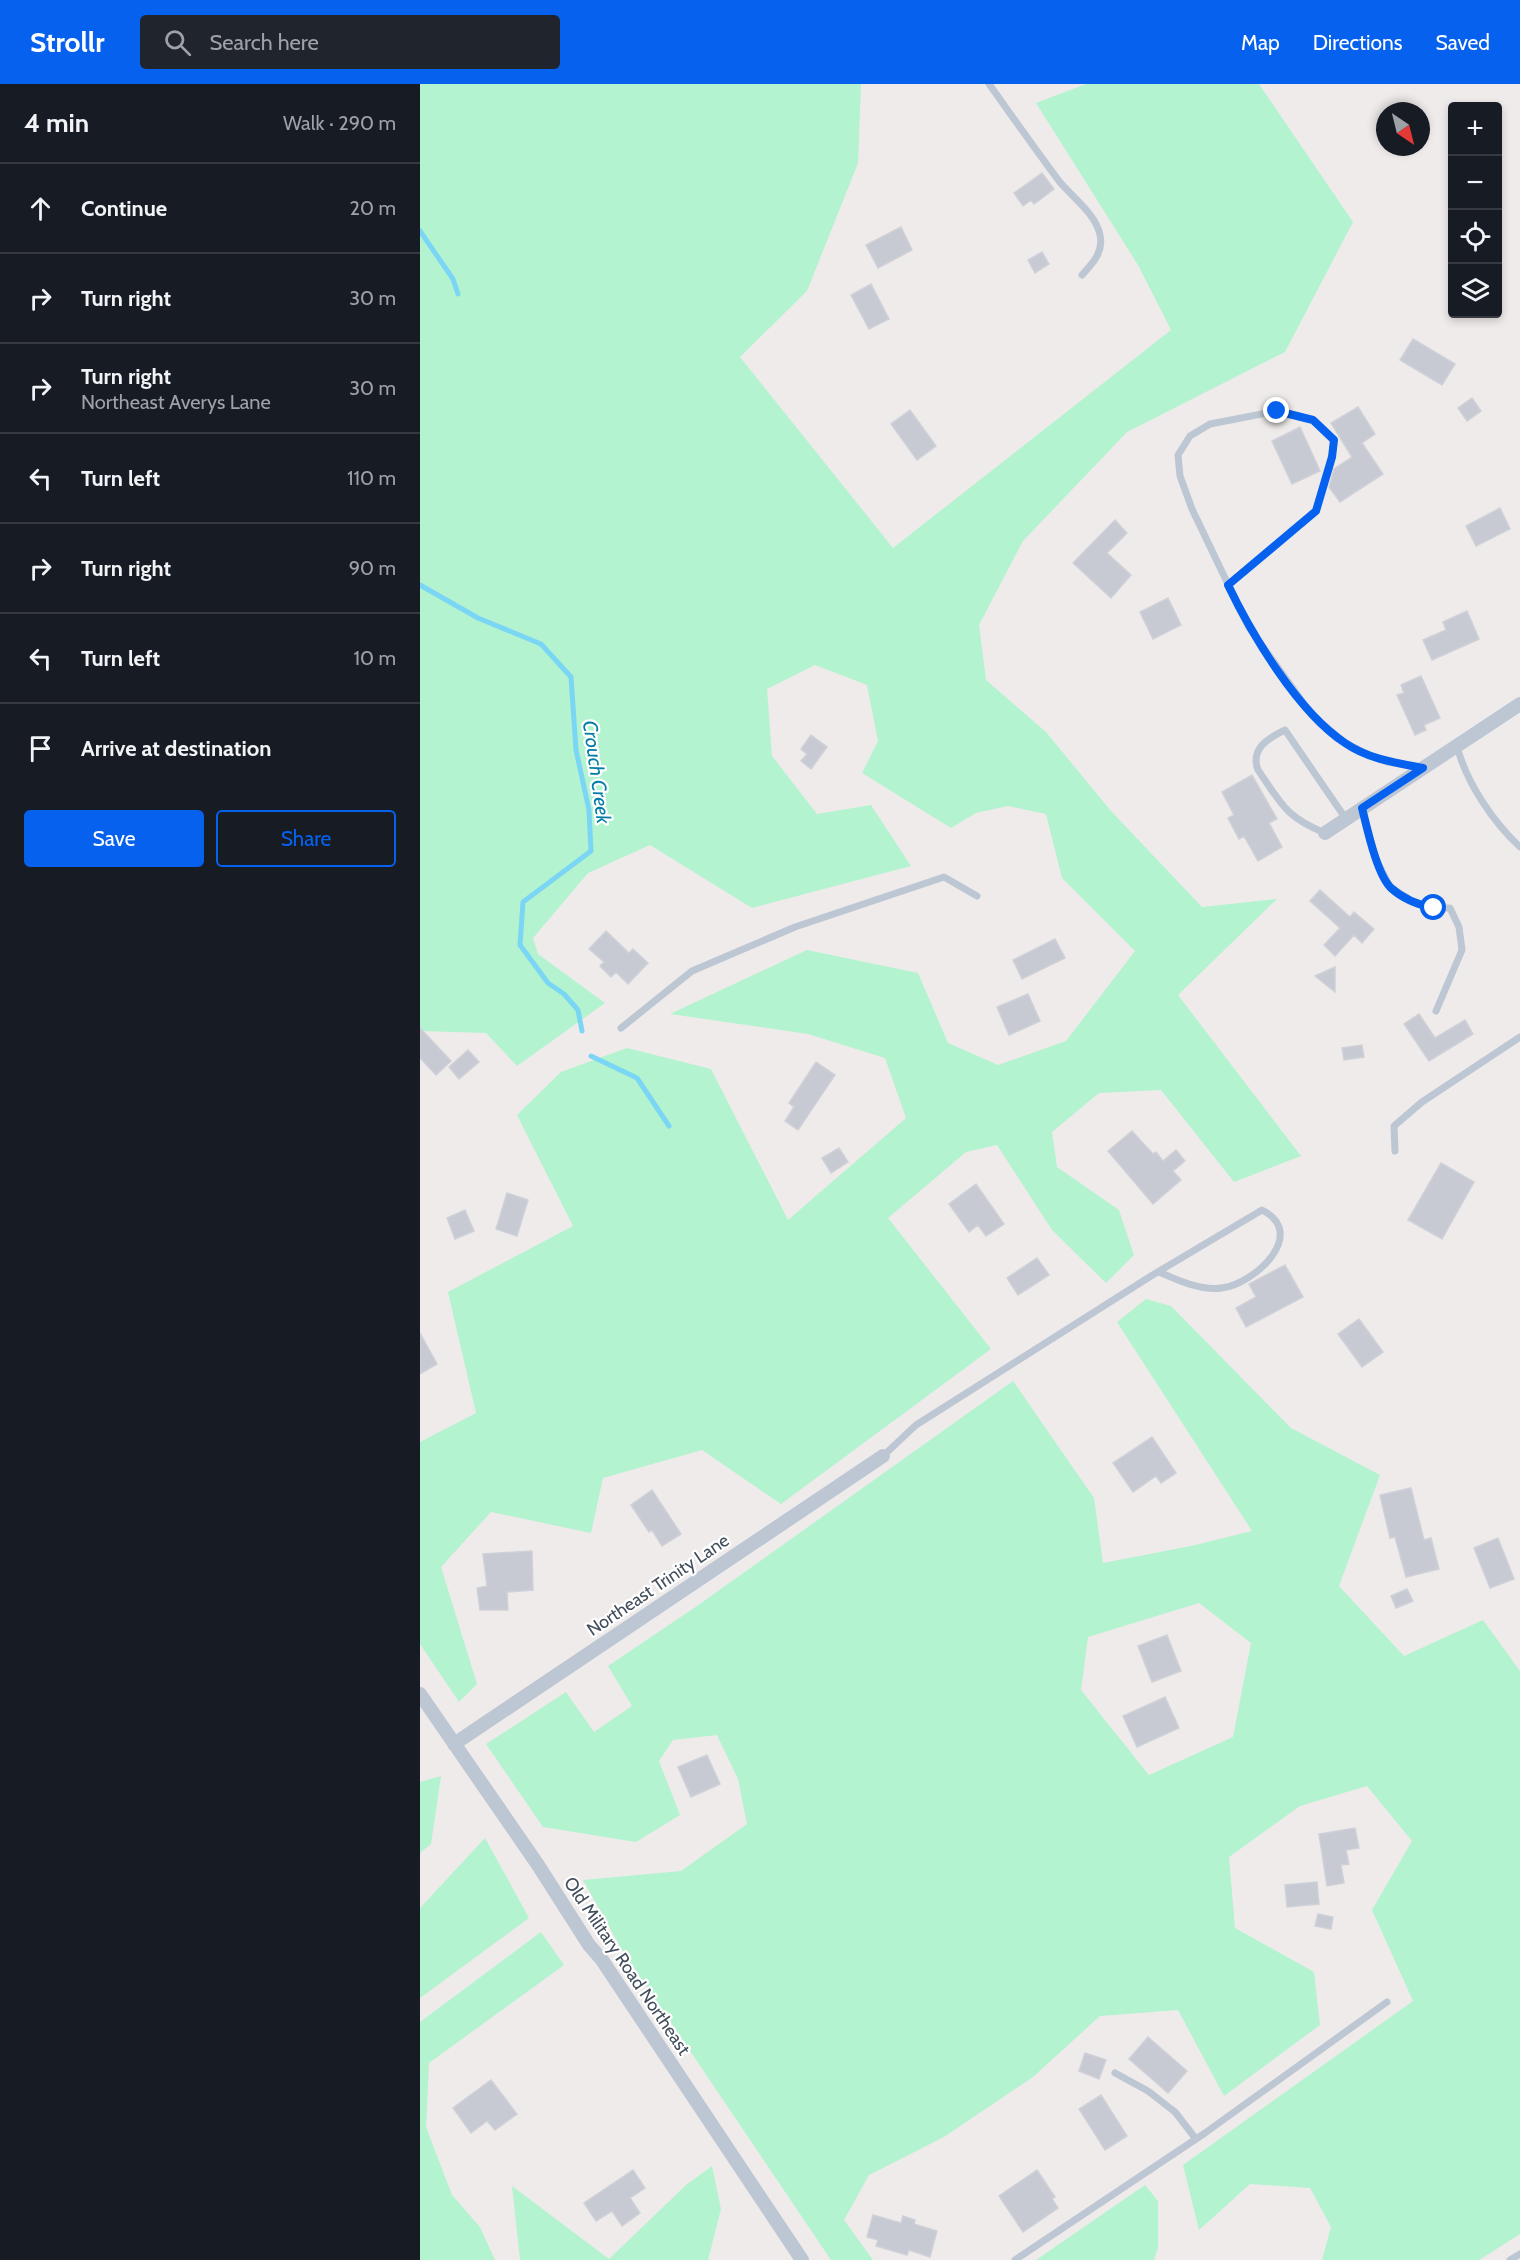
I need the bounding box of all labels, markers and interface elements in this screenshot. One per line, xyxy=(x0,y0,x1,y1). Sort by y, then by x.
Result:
search box xyxy=(140,15,560,69)
text: Strollr xyxy=(30,25,104,59)
icon: search xyxy=(161,26,194,59)
text: Search here xyxy=(209,29,319,56)
text: Map xyxy=(1241,30,1280,55)
text: Directions xyxy=(1313,30,1402,55)
text: Saved xyxy=(1435,30,1490,55)
north arrow xyxy=(1376,102,1430,156)
map controls xyxy=(1448,102,1502,318)
button: + xyxy=(1448,102,1502,156)
text: 4 min xyxy=(24,107,89,139)
text: Walk · 290 m xyxy=(283,111,396,135)
button: − xyxy=(1448,156,1502,210)
icon: ahead xyxy=(24,192,57,225)
text: Continue xyxy=(81,195,167,222)
text: 20 m xyxy=(350,196,396,220)
button: locate xyxy=(1448,210,1502,264)
button: layers xyxy=(1448,264,1502,318)
icon: right xyxy=(24,282,57,315)
text: Turn right xyxy=(81,285,171,312)
text: 30 m xyxy=(349,286,396,310)
text: Turn right xyxy=(81,363,171,390)
icon: right xyxy=(24,372,57,405)
text: 30 m xyxy=(349,376,396,400)
text: Northeast Averys Lane xyxy=(81,390,271,414)
route end xyxy=(1263,397,1289,423)
icon: left xyxy=(24,462,57,495)
text: Turn left xyxy=(81,465,160,492)
text: 110 m xyxy=(347,466,396,490)
icon: right xyxy=(24,552,57,585)
text: Turn right xyxy=(81,555,171,582)
text: 90 m xyxy=(349,556,396,580)
icon: left xyxy=(24,642,57,675)
text: Turn left xyxy=(81,645,160,672)
text: 10 m xyxy=(353,646,396,670)
water label: Crouch Creek xyxy=(578,719,616,827)
icon: arrive xyxy=(24,732,57,765)
text: Arrive at destination xyxy=(81,735,271,762)
button: Save xyxy=(24,810,204,867)
button: Share xyxy=(216,810,396,867)
route start xyxy=(1420,894,1446,920)
street label: Northeast Trinity Lane xyxy=(583,1529,733,1641)
street label: Old Military Road Northeast xyxy=(559,1873,695,2059)

